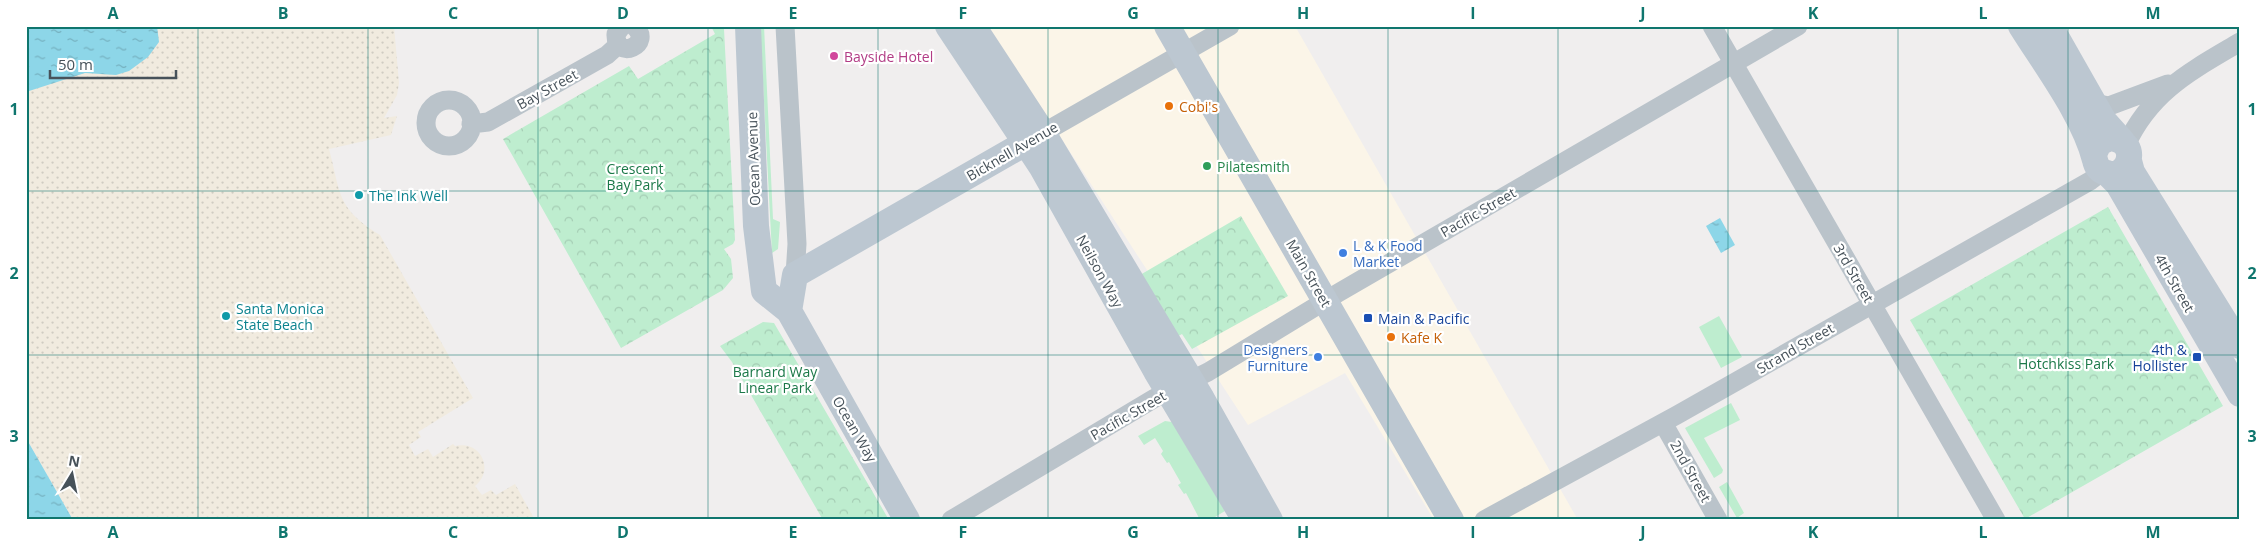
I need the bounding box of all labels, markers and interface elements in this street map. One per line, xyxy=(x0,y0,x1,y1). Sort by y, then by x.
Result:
text: A xyxy=(107,2,119,24)
text: B xyxy=(278,2,288,24)
text: C xyxy=(448,2,458,24)
text: D xyxy=(617,2,629,24)
text: E xyxy=(789,2,798,24)
text: F xyxy=(959,2,967,24)
text: G xyxy=(1127,2,1139,24)
text: H xyxy=(1297,2,1309,24)
text: I xyxy=(1470,2,1476,24)
text: J xyxy=(1638,2,1646,24)
text: K xyxy=(1808,2,1819,24)
text: L xyxy=(1978,2,1988,24)
text: M xyxy=(2145,2,2161,24)
place label: Bayside Hotel xyxy=(844,47,933,66)
scale bar xyxy=(50,48,176,80)
marker: Bayside Hotel xyxy=(828,50,840,62)
text: 50 m xyxy=(58,54,93,74)
street label: Bay Street xyxy=(513,65,581,113)
place label: Cobi's xyxy=(1179,97,1218,116)
text: 1 xyxy=(9,98,19,120)
text: 1 xyxy=(2247,98,2257,120)
marker: Cobi's xyxy=(1163,100,1175,112)
street label: Ocean Avenue xyxy=(742,111,764,206)
street label: Bicknell Avenue xyxy=(963,117,1061,185)
place label: Pilatesmith xyxy=(1217,157,1290,176)
park label: Crescent Bay Park xyxy=(606,159,664,194)
marker: Pilatesmith xyxy=(1201,160,1213,172)
street label: Pacific Street xyxy=(1437,183,1519,241)
place label: The Ink Well xyxy=(369,186,448,205)
marker: The Ink Well xyxy=(353,189,365,201)
street label: Neilson Way xyxy=(1072,231,1128,312)
street label: Main Street xyxy=(1282,236,1336,310)
place label: L & K Food Market xyxy=(1353,236,1423,271)
street label: 3rd Street xyxy=(1830,240,1878,306)
marker: L & K Food Market xyxy=(1337,247,1349,259)
street label: 4th Street xyxy=(2151,250,2199,316)
text: 2 xyxy=(9,262,19,284)
text: 2 xyxy=(2247,262,2257,284)
place label: Santa Monica State Beach xyxy=(236,299,324,334)
place label: Main & Pacific xyxy=(1378,309,1470,328)
marker: Santa Monica State Beach xyxy=(220,310,232,322)
marker: Main & Pacific xyxy=(1362,312,1374,324)
street label: Strand Street xyxy=(1753,318,1837,378)
place label: Kafe K xyxy=(1401,328,1443,347)
marker: Kafe K xyxy=(1385,331,1397,343)
place label: Designers Furniture xyxy=(1243,340,1308,375)
place label: 4th & Hollister xyxy=(2132,340,2188,375)
marker: Designers Furniture xyxy=(1312,351,1324,363)
marker: 4th & Hollister xyxy=(2191,351,2203,363)
park label: Hotchkiss Park xyxy=(2018,354,2115,373)
park label: Barnard Way Linear Park xyxy=(733,362,818,397)
street label: Pacific Street xyxy=(1087,386,1169,444)
street label: Ocean Way xyxy=(828,393,882,466)
text: 3 xyxy=(9,425,19,447)
text: 3 xyxy=(2247,425,2257,447)
street label: 2nd Street xyxy=(1666,437,1716,505)
north arrow xyxy=(48,448,98,498)
text: N xyxy=(67,450,82,471)
text: A xyxy=(107,521,119,543)
text: B xyxy=(278,521,288,543)
text: C xyxy=(448,521,458,543)
text: D xyxy=(617,521,629,543)
text: E xyxy=(789,521,798,543)
text: F xyxy=(959,521,967,543)
text: G xyxy=(1127,521,1139,543)
text: H xyxy=(1297,521,1309,543)
text: I xyxy=(1470,521,1476,543)
text: J xyxy=(1638,521,1646,543)
text: K xyxy=(1808,521,1819,543)
text: L xyxy=(1978,521,1988,543)
text: M xyxy=(2145,521,2161,543)

